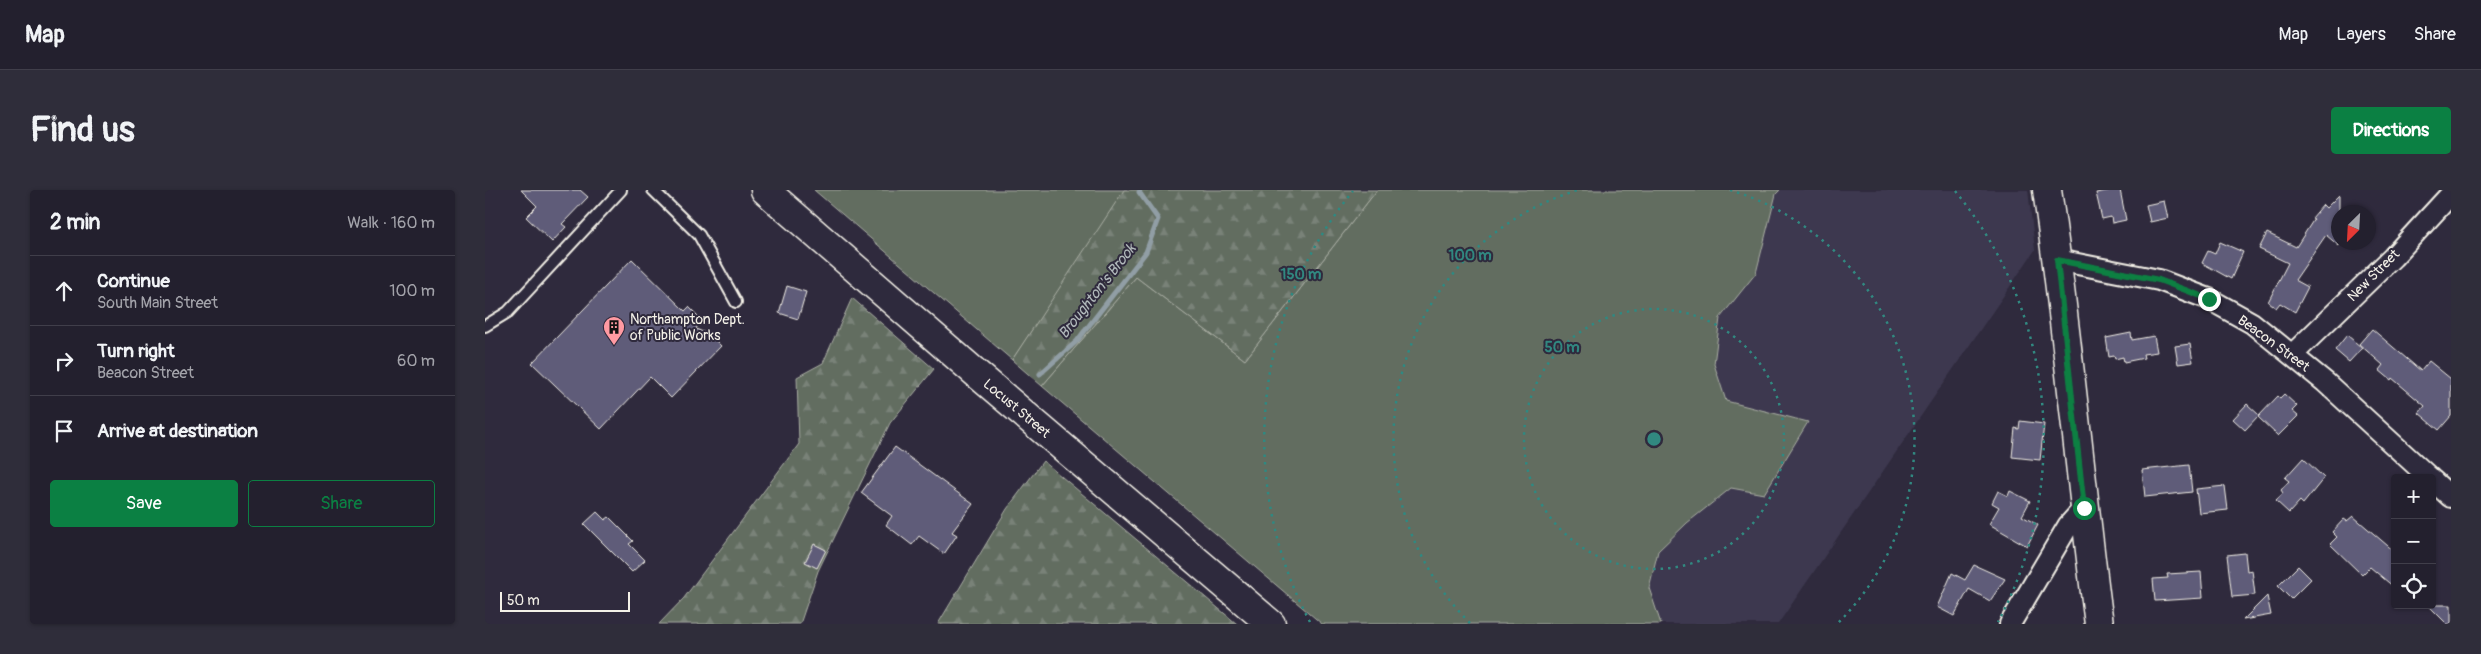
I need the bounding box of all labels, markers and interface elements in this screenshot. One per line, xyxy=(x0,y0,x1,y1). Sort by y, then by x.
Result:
text: Map xyxy=(25,20,65,49)
text: Map xyxy=(2279,23,2308,46)
text: Layers xyxy=(2336,23,2386,46)
text: Share xyxy=(2414,23,2456,46)
button: Directions xyxy=(2331,107,2451,154)
text: Find us xyxy=(30,108,135,152)
north arrow xyxy=(2331,205,2376,250)
text: 2 min xyxy=(50,209,100,236)
text: Walk · 160 m xyxy=(347,213,435,233)
water label: Broughton's Brook xyxy=(1054,239,1141,343)
street label: New Street xyxy=(2344,245,2403,305)
text: 100 m xyxy=(1449,246,1491,265)
text: 150 m xyxy=(1281,265,1321,284)
text: Continue xyxy=(97,269,170,293)
icon: ahead xyxy=(50,277,78,305)
text: 100 m xyxy=(389,281,435,301)
route end xyxy=(2198,288,2221,311)
text: South Main Street xyxy=(97,293,218,313)
place label: Northampton Dept. of Public Works xyxy=(630,311,745,344)
street label: Beacon Street xyxy=(2234,312,2313,375)
building icon: Northampton Dept. of Public Works xyxy=(602,315,626,346)
text: 50 m xyxy=(1545,338,1579,357)
text: Turn right xyxy=(97,339,175,363)
icon: right xyxy=(50,347,78,375)
text: 60 m xyxy=(397,351,435,371)
text: Beacon Street xyxy=(97,363,194,383)
street label: Locust Street xyxy=(980,375,1054,442)
icon: arrive xyxy=(50,417,78,445)
text: Arrive at destination xyxy=(97,419,258,443)
centre of rings xyxy=(1645,430,1663,448)
map controls xyxy=(2391,474,2436,609)
button: + xyxy=(2391,474,2436,519)
button: Save xyxy=(50,480,238,527)
button: Share xyxy=(248,480,435,527)
route start xyxy=(2073,497,2096,520)
button: − xyxy=(2391,519,2436,564)
button: locate xyxy=(2391,564,2436,609)
scale bar xyxy=(500,589,630,612)
text: 50 m xyxy=(507,592,540,609)

